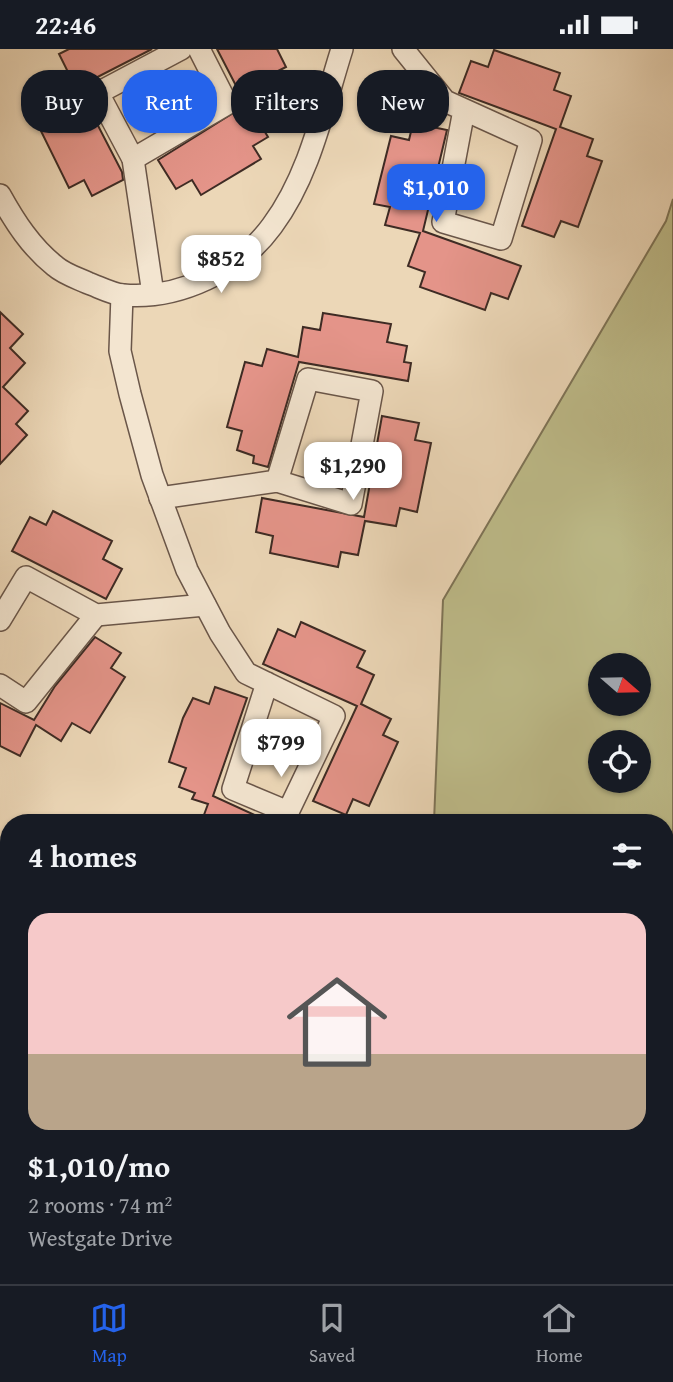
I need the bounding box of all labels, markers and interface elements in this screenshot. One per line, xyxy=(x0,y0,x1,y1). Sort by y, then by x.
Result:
text: 22:46 xyxy=(35,5,96,44)
chip: Buy xyxy=(21,70,108,133)
chip: Rent xyxy=(122,70,217,133)
chip: Filters xyxy=(231,70,343,133)
chip: New xyxy=(357,70,449,133)
pin: $1,010 xyxy=(379,165,493,224)
text: $1,010 xyxy=(403,170,469,203)
pin: $852 xyxy=(180,236,262,295)
text: $852 xyxy=(197,241,245,274)
pin: $1,290 xyxy=(296,442,410,502)
text: $1,290 xyxy=(320,448,386,481)
north arrow xyxy=(588,653,651,716)
map controls xyxy=(588,653,651,793)
pin: $799 xyxy=(240,719,322,779)
text: $799 xyxy=(257,725,305,758)
button: locate xyxy=(588,730,651,793)
text: 4 homes xyxy=(28,834,137,878)
icon: filters xyxy=(608,837,646,875)
icon: home xyxy=(274,959,400,1085)
text: $1,010/mo xyxy=(28,1144,170,1188)
text: 2 rooms · 74 m² xyxy=(28,1188,172,1221)
text: Westgate Drive xyxy=(28,1221,173,1254)
tab: Map xyxy=(90,1299,128,1369)
tab: Saved xyxy=(309,1299,355,1369)
tab: Home xyxy=(536,1299,583,1369)

